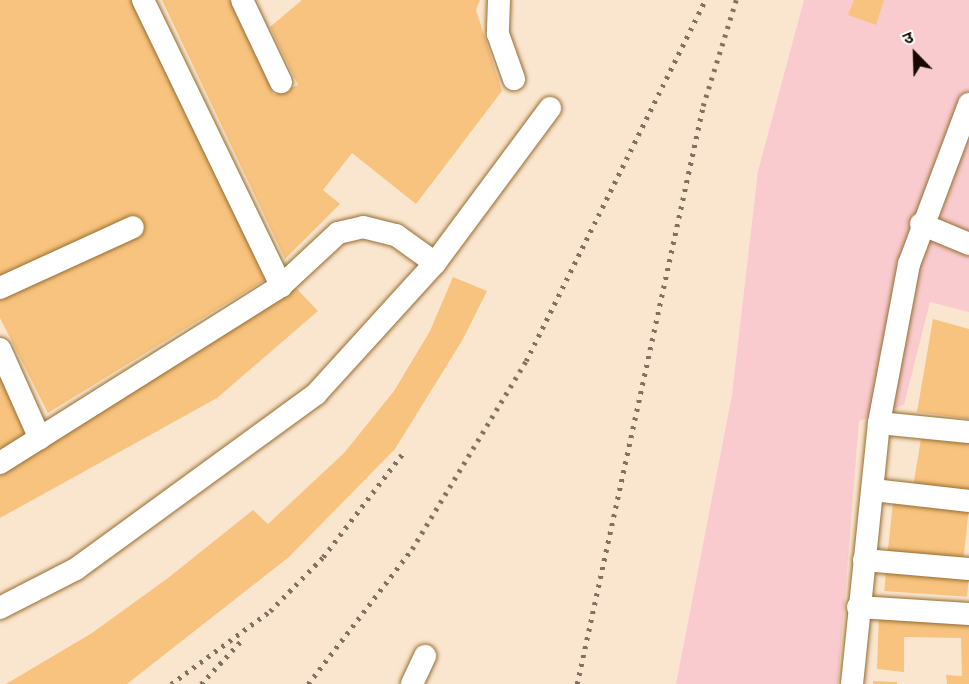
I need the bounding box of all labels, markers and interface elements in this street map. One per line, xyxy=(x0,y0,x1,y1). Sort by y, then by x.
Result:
north arrow xyxy=(885,24,945,84)
text: उ xyxy=(900,26,916,48)

